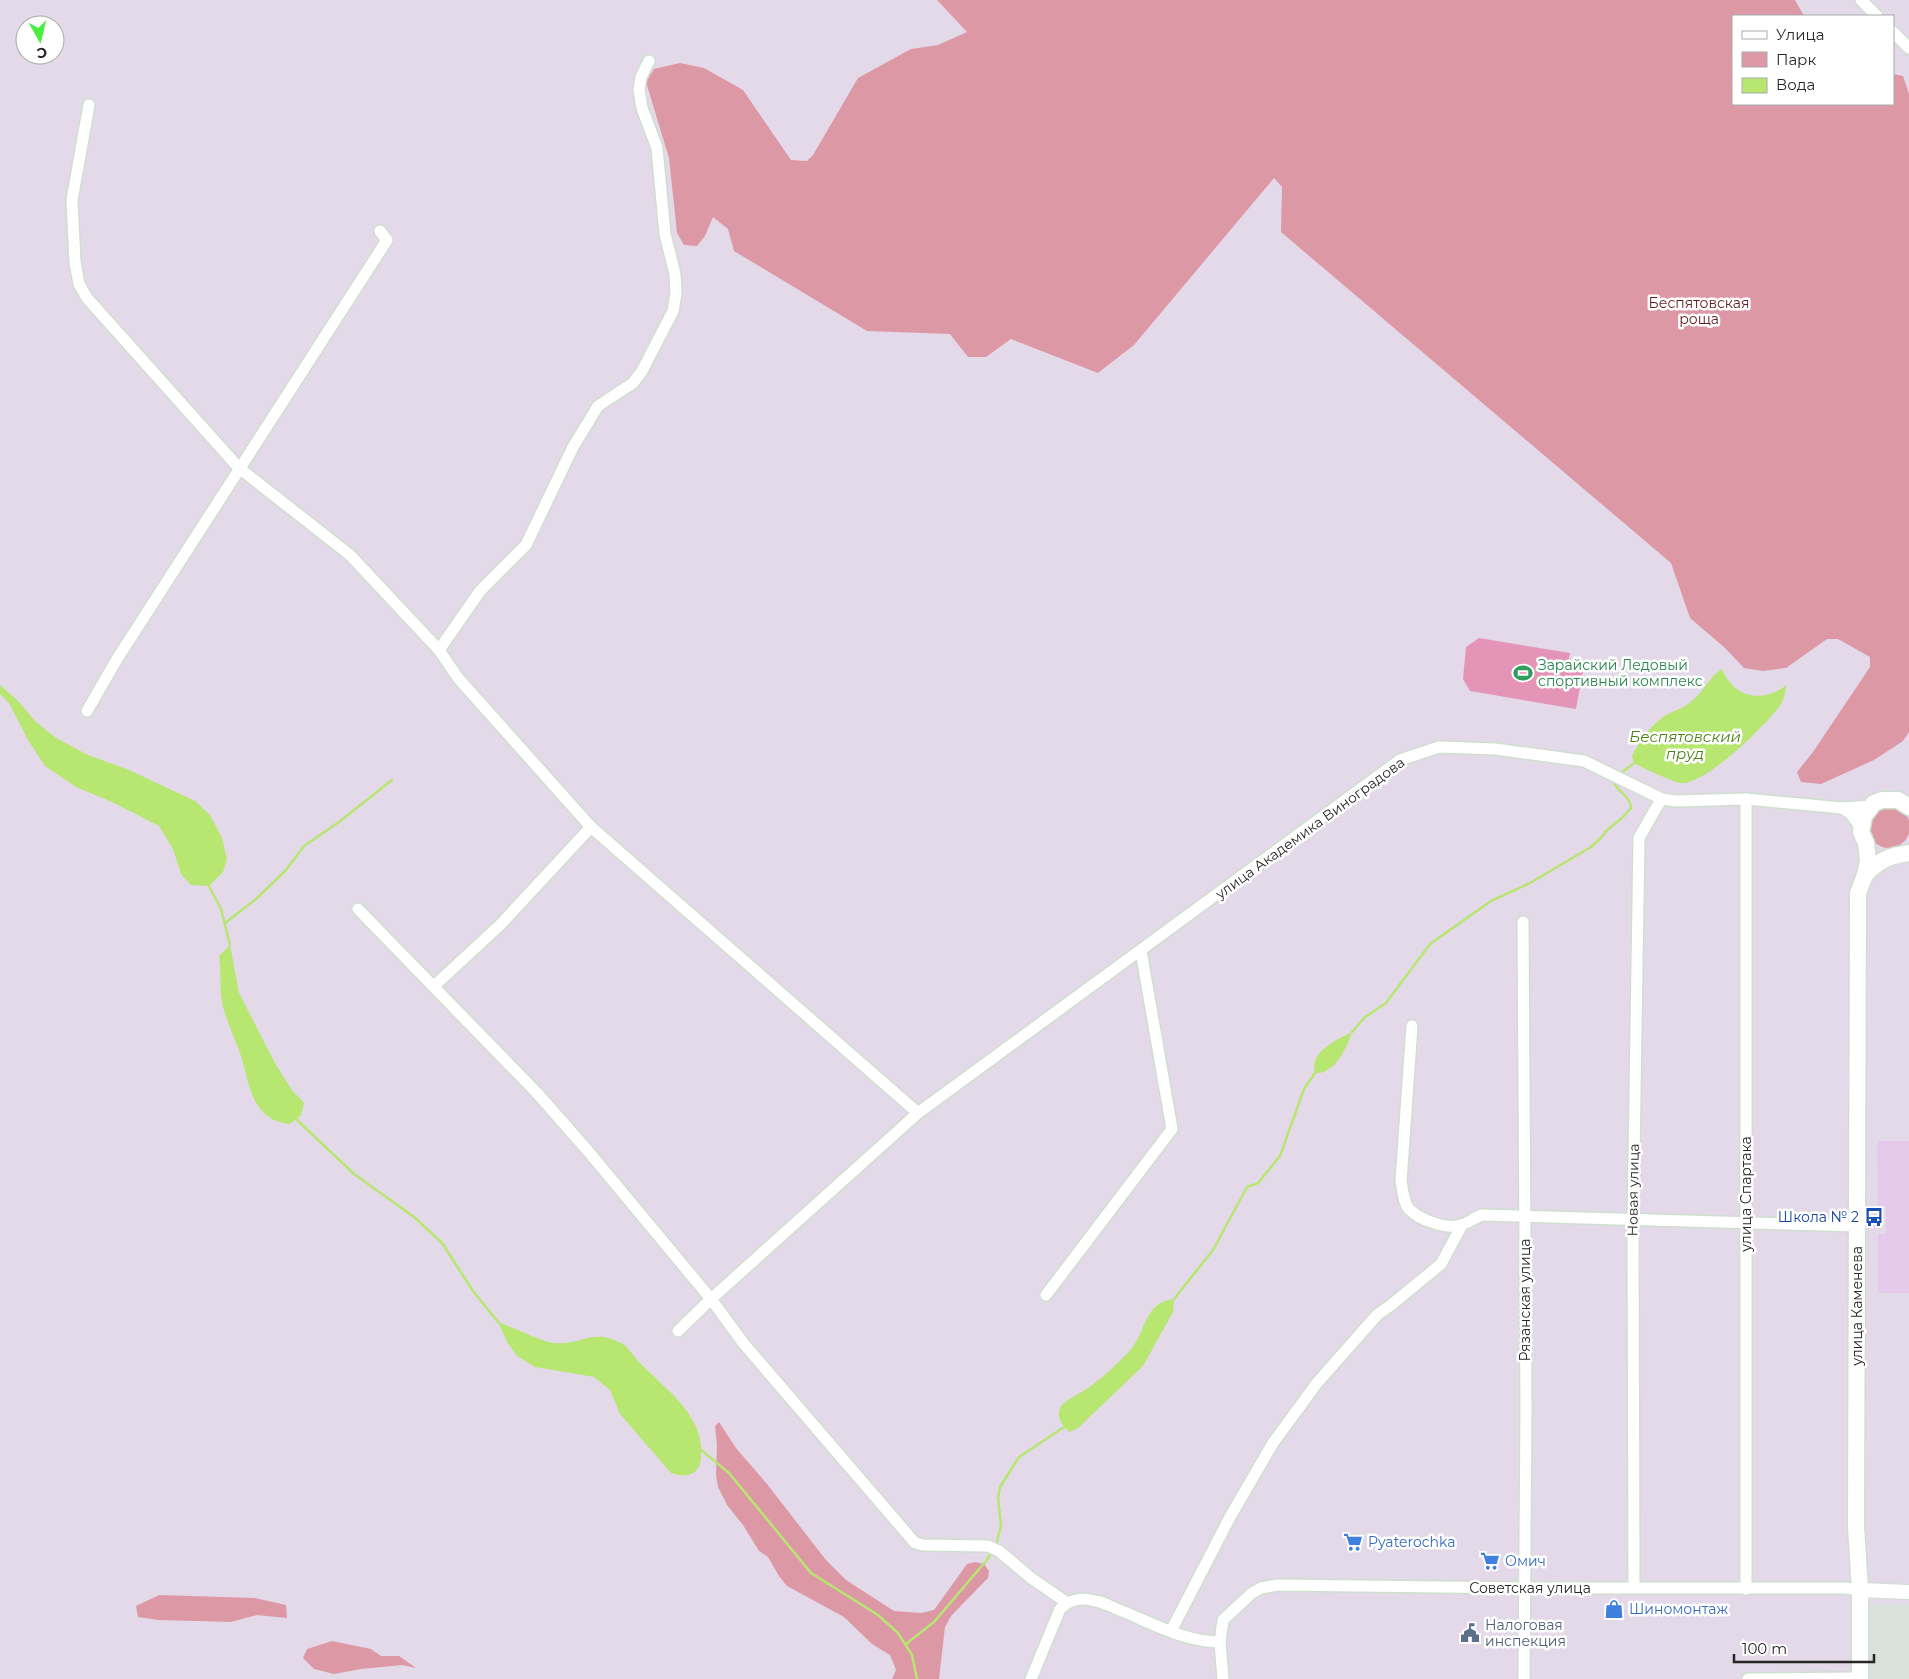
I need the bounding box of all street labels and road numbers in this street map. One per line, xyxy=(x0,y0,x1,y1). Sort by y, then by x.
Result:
street label: улица Академика Виноградова xyxy=(1211,753,1408,903)
street label: улица Спартака xyxy=(1737,1136,1755,1253)
street label: Новая улица xyxy=(1623,1143,1643,1237)
street label: Рязанская улица xyxy=(1516,1239,1534,1361)
street label: улица Каменева xyxy=(1848,1246,1866,1367)
street label: Советская улица xyxy=(1469,1579,1591,1597)

